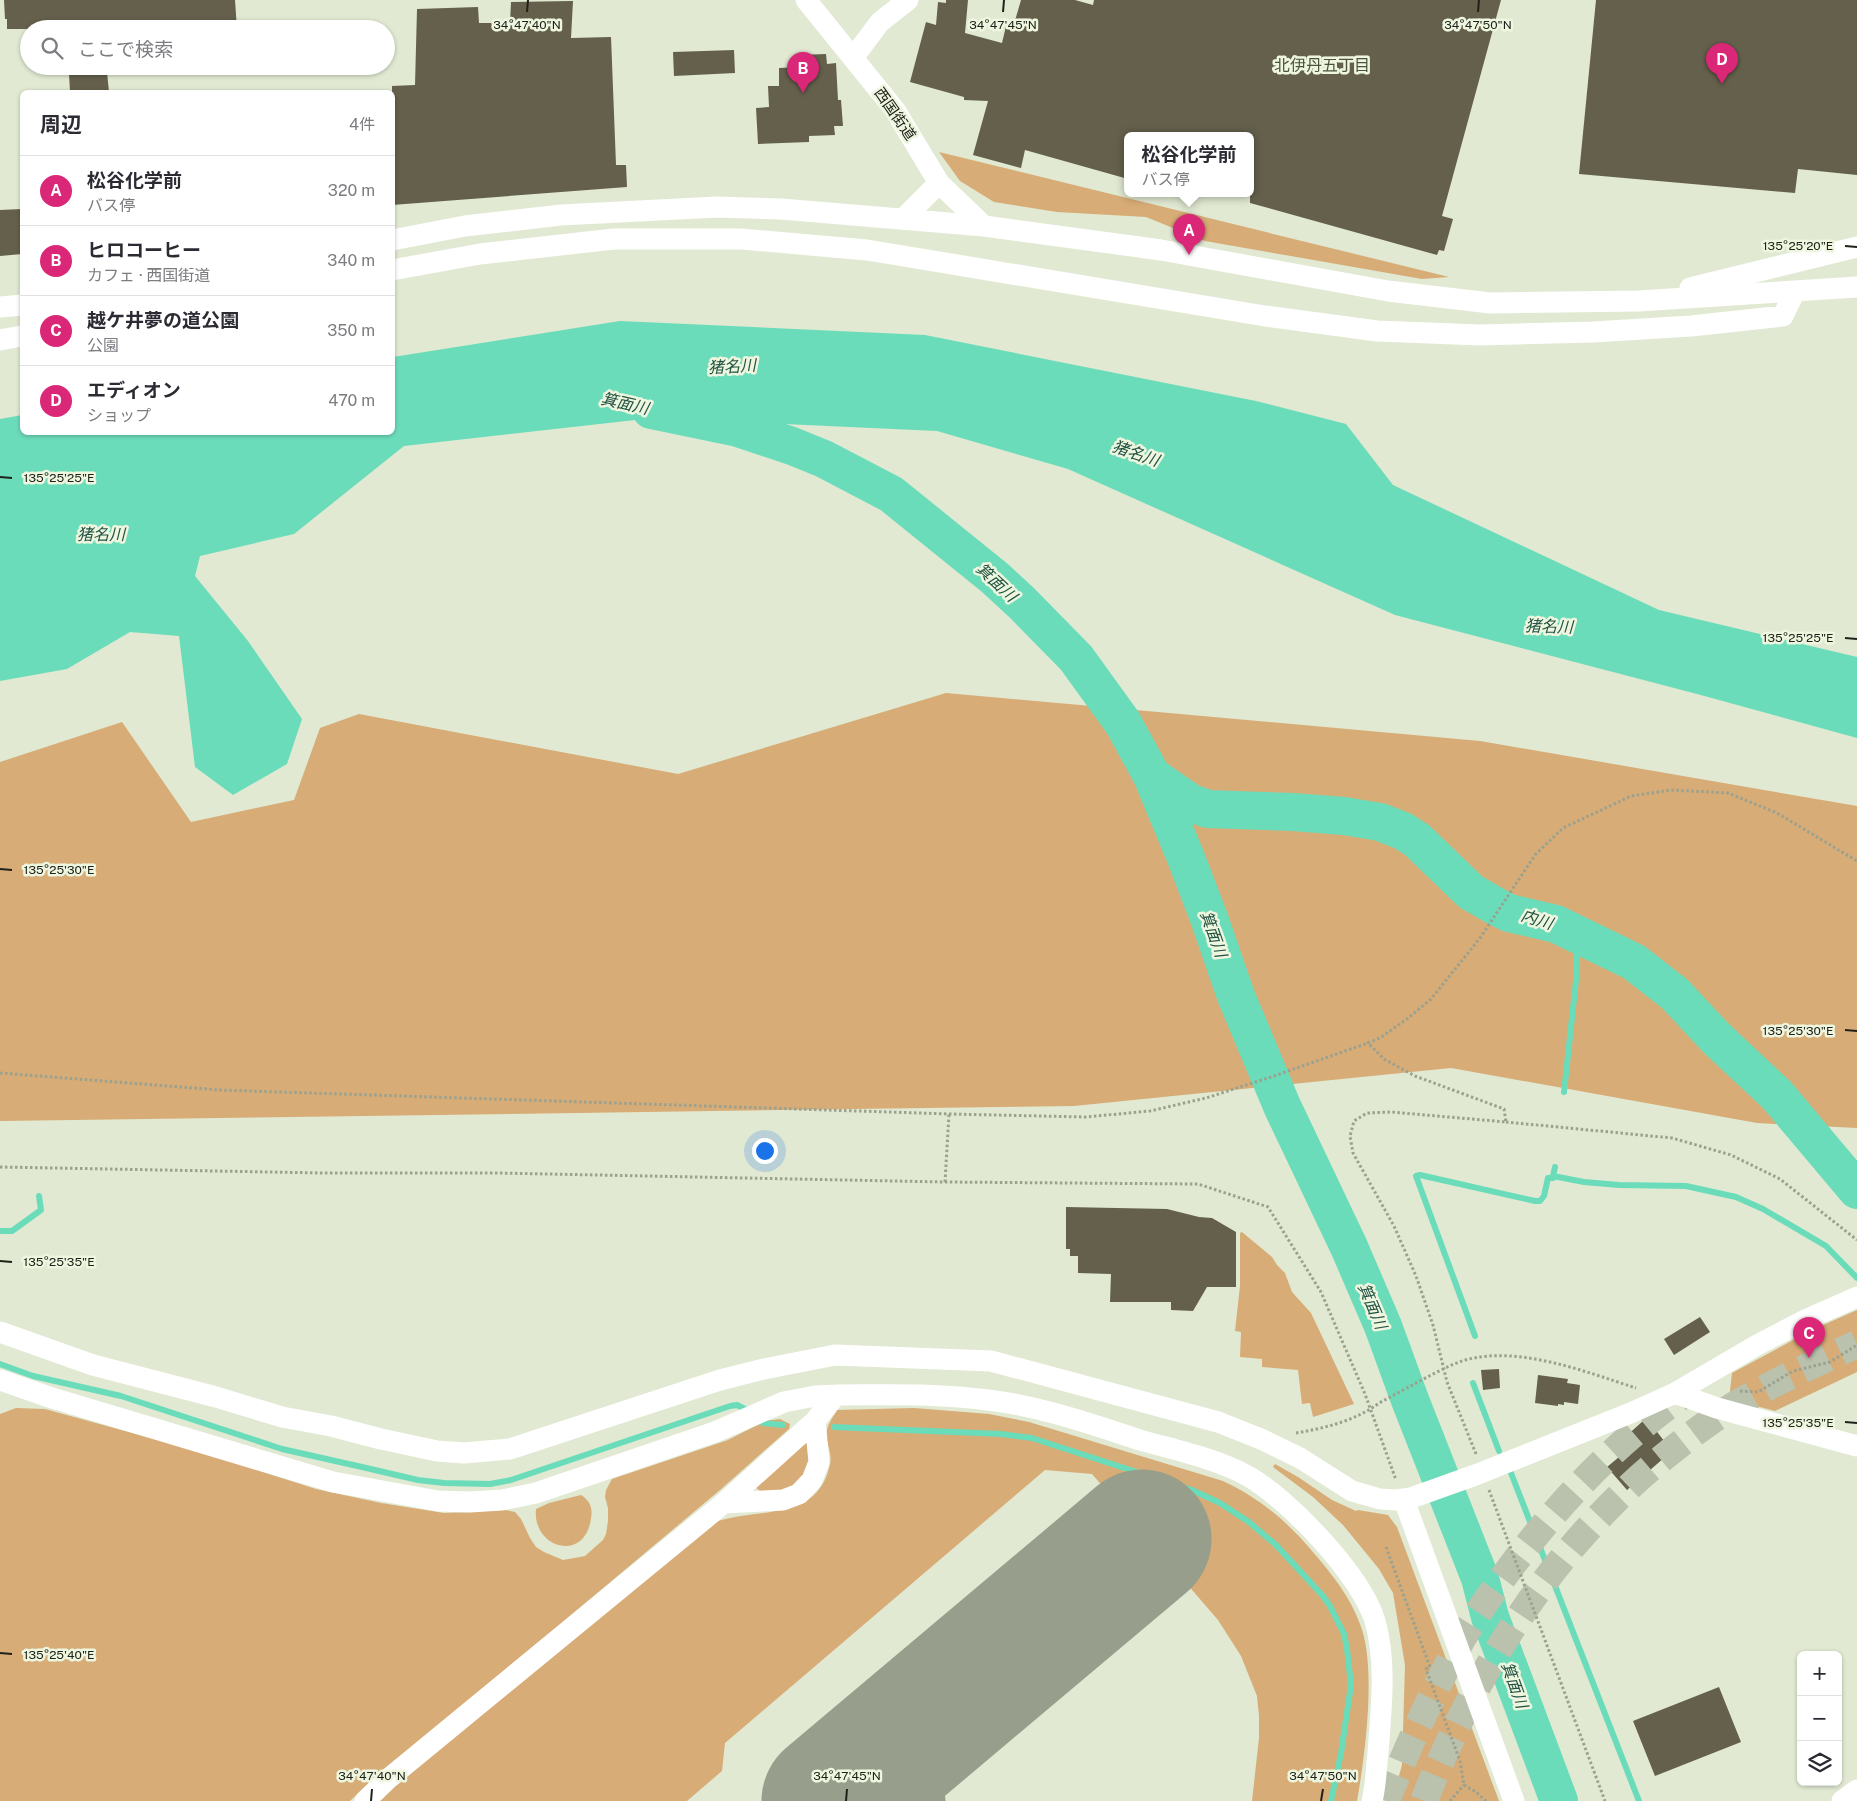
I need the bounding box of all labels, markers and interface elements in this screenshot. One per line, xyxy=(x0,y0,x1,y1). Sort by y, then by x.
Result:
text: 34°47'40"N xyxy=(493,18,561,32)
text: 34°47'45"N xyxy=(969,18,1037,32)
text: 34°47'50"N xyxy=(1444,18,1512,32)
search box xyxy=(20,20,395,75)
icon: search xyxy=(38,34,66,62)
text: ここで検索 xyxy=(78,38,173,60)
pin: D xyxy=(1706,43,1738,84)
pin: B xyxy=(787,52,819,93)
district label: 北伊丹五丁目 xyxy=(1274,56,1370,75)
street label: 西国街道 xyxy=(871,84,920,143)
text: 周辺 xyxy=(40,112,82,137)
text: 4件 xyxy=(349,115,375,134)
popup xyxy=(1124,132,1254,197)
text: 松谷化学前 xyxy=(1141,143,1237,165)
text: 松谷化学前 xyxy=(87,169,182,191)
text: バス停 xyxy=(1141,170,1190,189)
text: A xyxy=(50,181,62,200)
text: 320 m xyxy=(328,181,375,200)
text: バス停 xyxy=(87,196,135,215)
pin: A xyxy=(1173,214,1205,255)
text: ヒロコーヒー xyxy=(87,239,201,261)
text: 135°25'20"E xyxy=(1763,239,1833,253)
text: B xyxy=(51,251,61,270)
text: 340 m xyxy=(327,251,375,270)
text: カフェ · 西国街道 xyxy=(87,266,210,285)
text: 越ケ井夢の道公園 xyxy=(87,309,239,331)
text: C xyxy=(50,321,62,340)
text: 350 m xyxy=(327,321,375,340)
text: 公園 xyxy=(87,336,119,355)
water label: 猪名川 xyxy=(708,356,758,377)
text: エディオン xyxy=(87,379,181,401)
water label: 箕面川 xyxy=(599,389,652,419)
text: D xyxy=(50,391,62,410)
text: 470 m xyxy=(328,391,375,410)
text: ショップ xyxy=(87,406,151,425)
water label: 猪名川 xyxy=(1110,437,1164,471)
text: 135°25'25"E xyxy=(24,471,94,485)
water label: 猪名川 xyxy=(77,525,127,544)
water label: 箕面川 xyxy=(973,559,1022,607)
water label: 猪名川 xyxy=(1525,616,1575,637)
text: 135°25'25"E xyxy=(1763,631,1833,645)
text: 135°25'30"E xyxy=(24,863,94,877)
water label: 内川 xyxy=(1519,906,1557,934)
water label: 箕面川 xyxy=(1196,908,1231,962)
text: 135°25'30"E xyxy=(1763,1024,1833,1038)
your location xyxy=(752,1138,778,1164)
text: 135°25'35"E xyxy=(23,1255,95,1269)
water label: 箕面川 xyxy=(1354,1280,1391,1334)
pin: C xyxy=(1793,1317,1825,1358)
text: 135°25'35"E xyxy=(1762,1416,1834,1430)
text: 135°25'40"E xyxy=(24,1648,94,1662)
map controls xyxy=(1797,1651,1842,1786)
button: + xyxy=(1797,1651,1842,1696)
water label: 箕面川 xyxy=(1497,1659,1532,1713)
button: − xyxy=(1797,1696,1842,1741)
button: layers xyxy=(1797,1741,1842,1786)
text: 34°47'40"N xyxy=(338,1769,406,1783)
text: 34°47'45"N xyxy=(813,1769,881,1783)
text: 34°47'50"N xyxy=(1289,1769,1357,1783)

